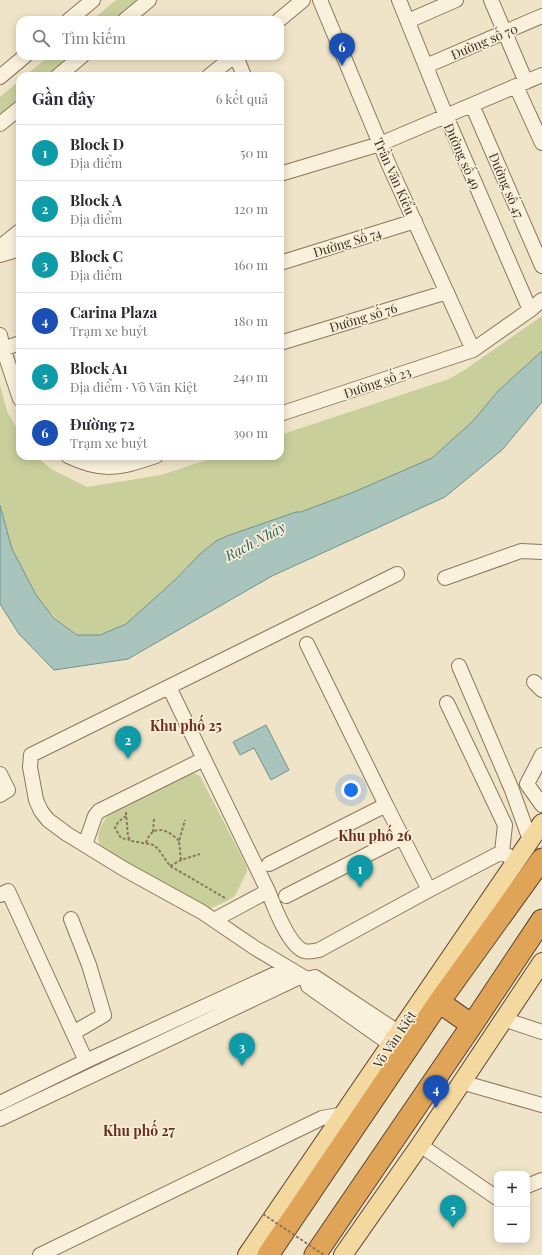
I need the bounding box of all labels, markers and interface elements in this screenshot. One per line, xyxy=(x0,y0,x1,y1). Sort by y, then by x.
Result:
search box xyxy=(16,16,284,60)
street label: Đường số 70 xyxy=(448,18,520,63)
icon: search xyxy=(30,27,52,49)
text: Tìm kiếm xyxy=(62,28,126,48)
pin: 6 xyxy=(329,33,355,66)
text: Gần đây xyxy=(32,87,95,109)
text: 6 kết quả xyxy=(216,90,268,107)
street label: Đường số 49 xyxy=(441,120,486,192)
text: Block D xyxy=(70,134,124,154)
street label: Trần Văn Kiểu xyxy=(371,135,420,217)
text: 1 xyxy=(43,144,47,161)
text: 50 m xyxy=(240,144,268,161)
street label: Đường số 47 xyxy=(486,149,530,221)
text: Địa điểm xyxy=(70,154,122,171)
text: Block A xyxy=(70,190,122,210)
text: 2 xyxy=(42,200,48,217)
text: 120 m xyxy=(234,200,268,217)
text: Địa điểm xyxy=(70,210,122,227)
street label: Đường Số 74 xyxy=(311,223,383,260)
text: Block C xyxy=(70,246,123,266)
text: 3 xyxy=(42,256,48,273)
text: 160 m xyxy=(234,256,268,273)
text: Địa điểm xyxy=(70,266,122,283)
street label: Đường số 76 xyxy=(327,298,399,335)
text: Carina Plaza xyxy=(70,302,157,322)
text: 4 xyxy=(42,312,48,329)
text: 180 m xyxy=(234,312,268,329)
text: Trạm xe buýt xyxy=(70,322,147,339)
text: Block A1 xyxy=(70,358,128,378)
street label: Đường số 23 xyxy=(341,362,413,401)
text: 5 xyxy=(42,368,48,385)
text: 240 m xyxy=(233,368,268,385)
text: Địa điểm · Võ Văn Kiệt xyxy=(70,378,197,395)
text: Đường 72 xyxy=(70,414,135,434)
text: 6 xyxy=(41,424,49,441)
text: 390 m xyxy=(233,424,268,441)
text: Trạm xe buýt xyxy=(70,434,147,451)
water label: Rạch Nhảy xyxy=(220,517,289,565)
district label: Khu phố 25 xyxy=(150,714,222,735)
pin: 2 xyxy=(115,726,141,759)
your location xyxy=(341,780,361,800)
district label: Khu phố 26 xyxy=(338,824,412,845)
pin: 1 xyxy=(347,855,373,888)
street label: Võ Văn Kiệt xyxy=(368,1007,420,1072)
pin: 3 xyxy=(229,1033,255,1066)
pin: 4 xyxy=(423,1075,449,1108)
district label: Khu phố 27 xyxy=(103,1119,176,1140)
map controls xyxy=(494,1171,530,1243)
button: + xyxy=(494,1171,530,1207)
pin: 5 xyxy=(440,1195,466,1228)
button: − xyxy=(494,1207,530,1243)

